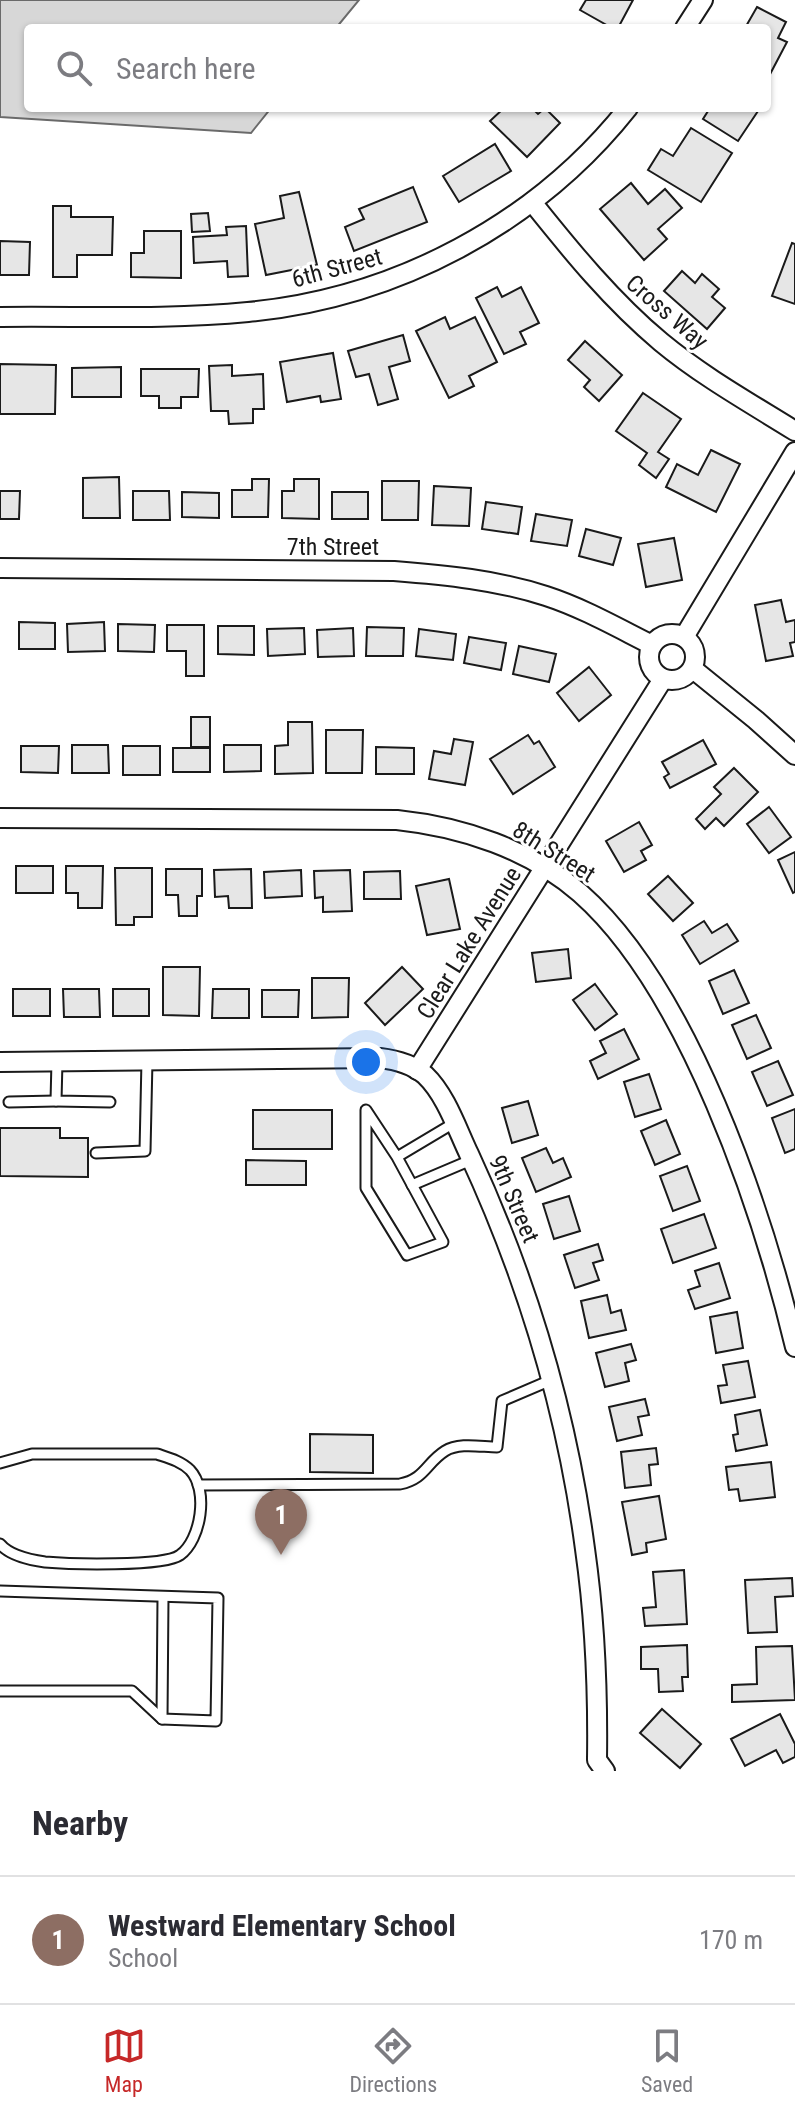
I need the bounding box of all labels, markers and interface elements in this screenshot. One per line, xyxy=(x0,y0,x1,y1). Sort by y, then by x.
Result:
search box xyxy=(24,24,771,112)
icon: search xyxy=(52,46,96,90)
text: Search here xyxy=(116,51,256,86)
street label: 6th Street xyxy=(289,243,385,293)
street label: Cross Way xyxy=(620,269,714,355)
street label: 7th Street xyxy=(287,533,379,561)
street label: 8th Street xyxy=(507,816,601,888)
street label: Clear Lake Avenue xyxy=(411,862,527,1024)
your location xyxy=(346,1042,386,1082)
street label: 9th Street xyxy=(483,1151,545,1247)
pin: 1 xyxy=(255,1489,307,1555)
text: Nearby xyxy=(32,1803,128,1843)
text: Westward Elementary School xyxy=(108,1908,456,1943)
text: 1 xyxy=(51,1925,65,1955)
text: 170 m xyxy=(699,1925,763,1955)
text: School xyxy=(108,1943,178,1973)
tab: Map xyxy=(102,2024,146,2097)
tab: Directions xyxy=(349,2024,437,2097)
tab: Saved xyxy=(641,2024,693,2097)

